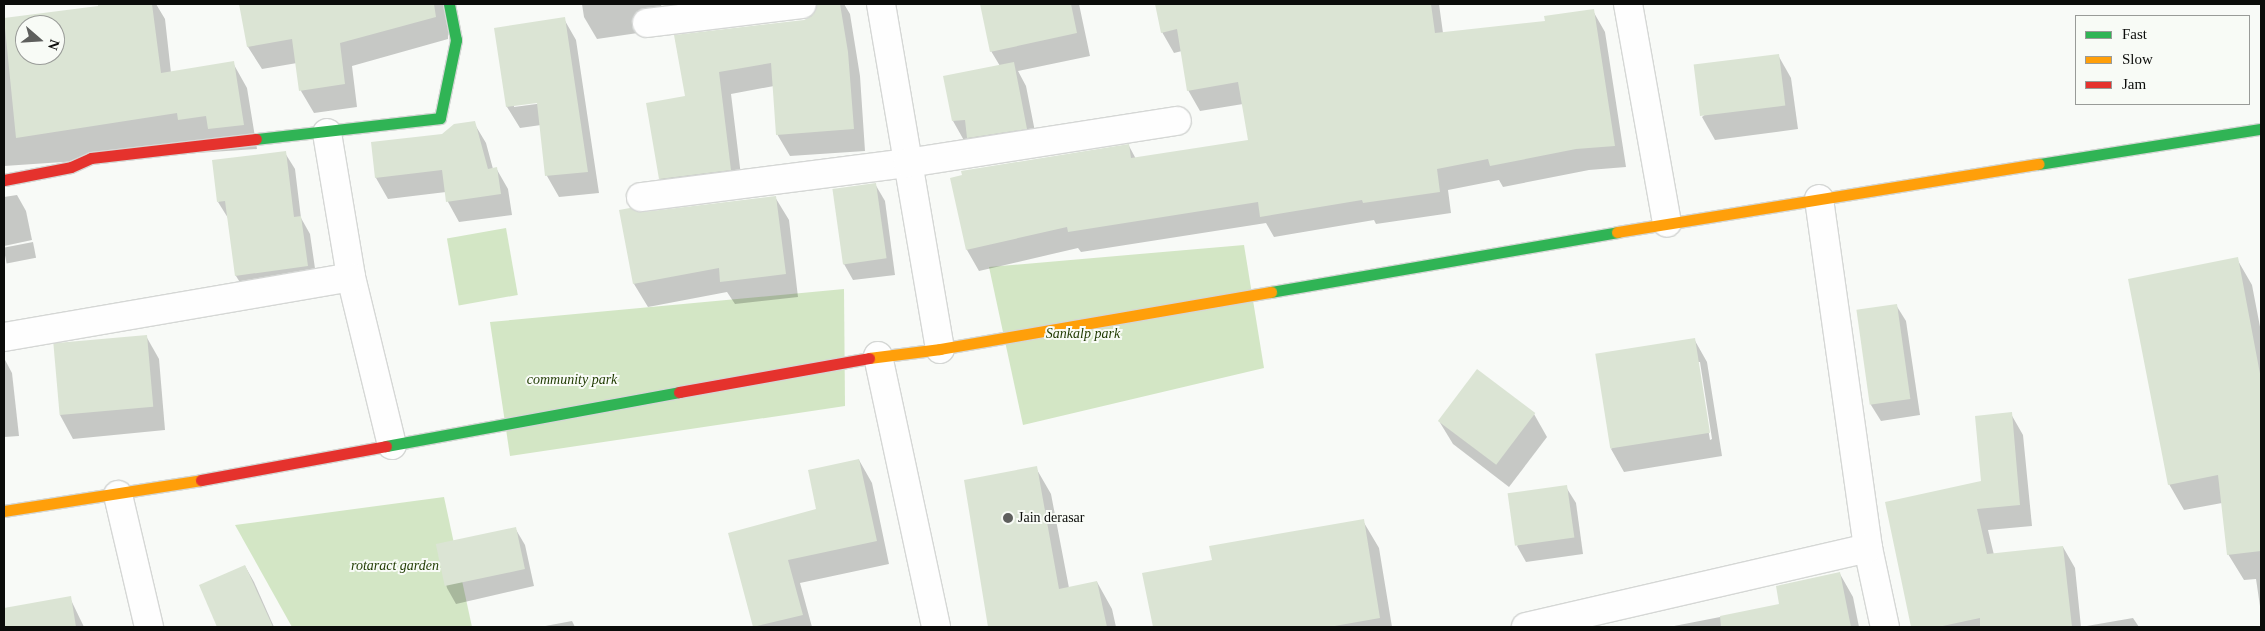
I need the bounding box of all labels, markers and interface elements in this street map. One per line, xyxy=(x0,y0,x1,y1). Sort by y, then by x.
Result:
north arrow xyxy=(15,15,65,65)
legend xyxy=(2075,15,2250,105)
text: Fast xyxy=(2122,26,2147,42)
text: N xyxy=(45,37,62,52)
text: Slow xyxy=(2122,51,2153,67)
text: Jam xyxy=(2122,76,2146,92)
park label: Sankalp park xyxy=(1046,326,1120,342)
park label: community park xyxy=(527,372,617,388)
place label: Jain derasar xyxy=(1018,510,1084,526)
marker: Jain derasar xyxy=(1002,512,1014,524)
park label: rotaract garden xyxy=(351,558,439,574)

